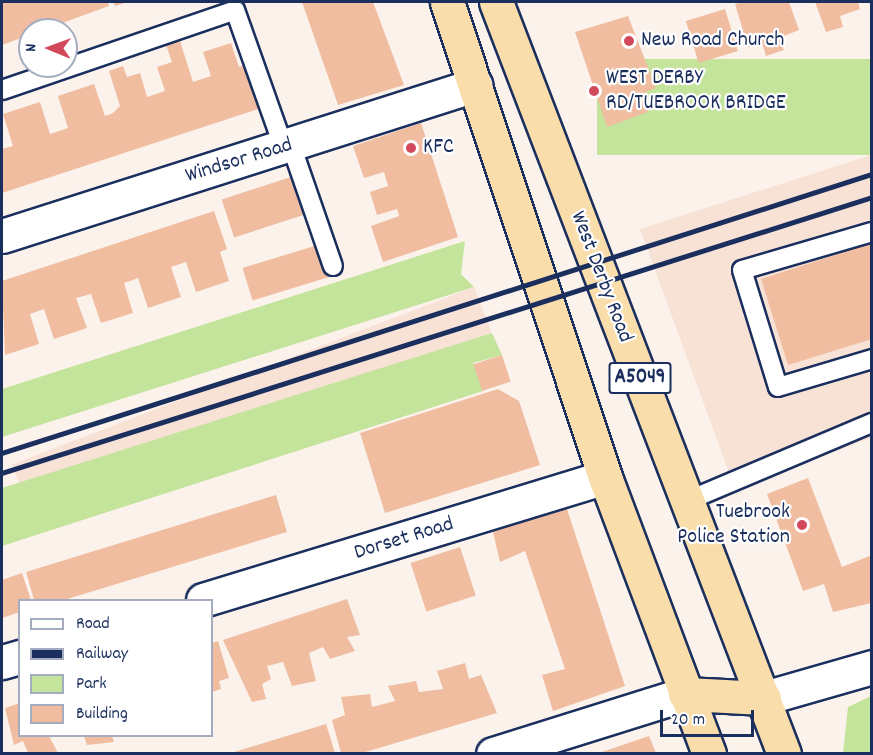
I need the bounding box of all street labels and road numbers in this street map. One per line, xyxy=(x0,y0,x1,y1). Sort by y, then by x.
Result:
street label: Windsor Road xyxy=(182,132,296,190)
street label: West Derby Road xyxy=(564,208,638,346)
road number: A5049 xyxy=(608,360,672,396)
street label: Dorset Road xyxy=(351,511,457,567)

